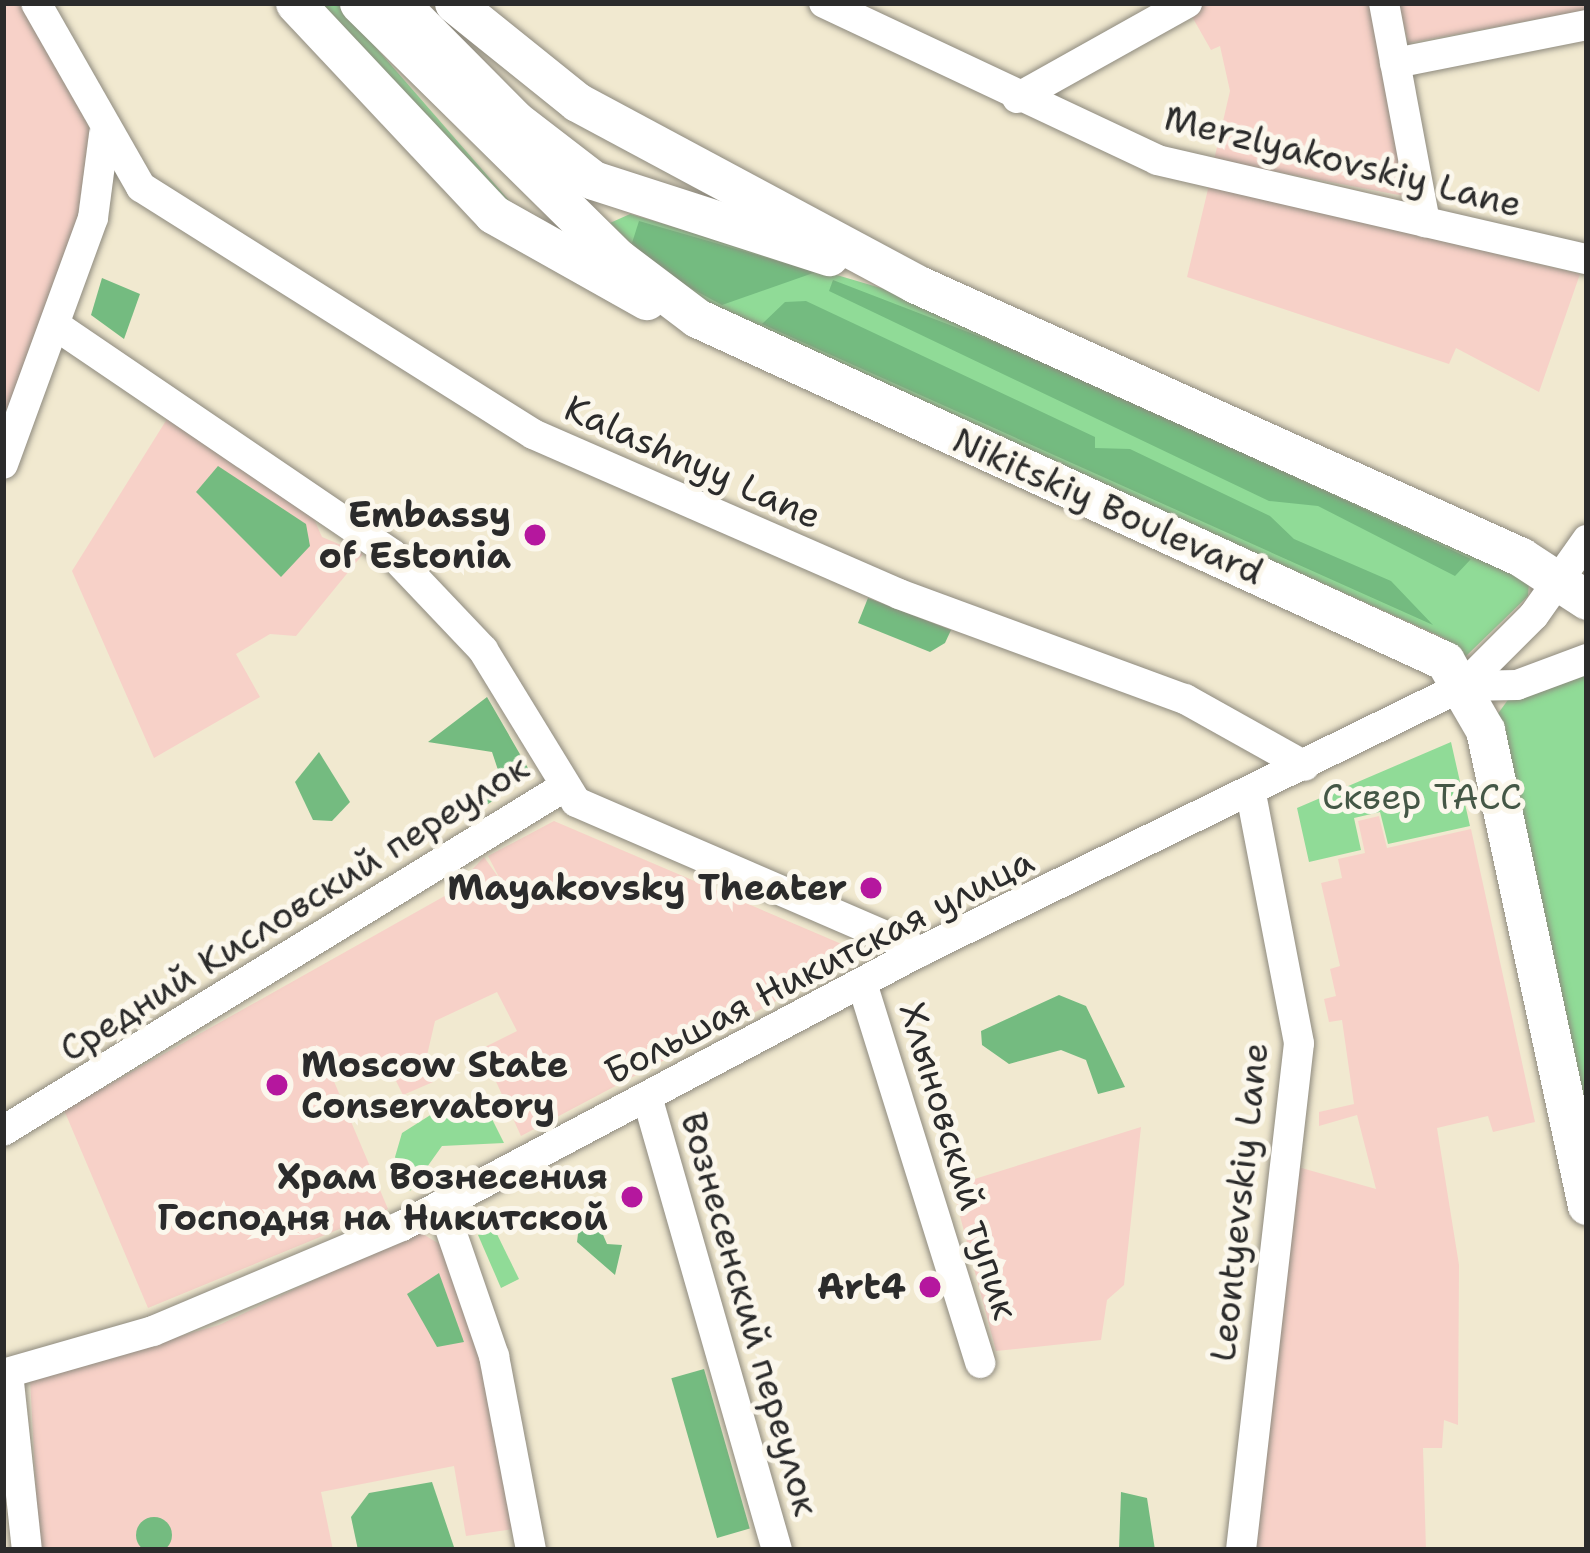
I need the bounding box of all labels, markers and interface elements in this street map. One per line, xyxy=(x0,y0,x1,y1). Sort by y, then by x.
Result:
street label: Merzlyakovskiy Lane xyxy=(1160,96,1526,226)
street label: Kalashnyy Lane xyxy=(558,386,828,538)
street label: Nikitskiy Boulevard xyxy=(946,418,1270,594)
place label: Embassy of Estonia xyxy=(319,492,511,577)
marker: Embassy of Estonia xyxy=(522,522,548,548)
street label: Средний Кисловский переулок xyxy=(52,745,536,1071)
park label: Сквер ТАСС xyxy=(1322,775,1522,819)
street label: Большая Никитская улица xyxy=(597,839,1041,1093)
place label: Mayakovsky Theater xyxy=(447,866,847,910)
marker: Mayakovsky Theater xyxy=(858,875,884,901)
street label: Хлыновский тупик xyxy=(890,997,1028,1325)
street label: Leontyevskiy Lane xyxy=(1201,1040,1277,1364)
place label: Moscow State Conservatory xyxy=(301,1042,568,1127)
marker: Moscow State Conservatory xyxy=(264,1072,290,1098)
street label: Вознесенский переулок xyxy=(672,1107,828,1521)
place label: Храм Вознесения Господня на Никитской xyxy=(157,1154,608,1239)
marker: Храм Вознесения Господня на Никитской xyxy=(619,1184,645,1210)
place label: Art4 xyxy=(817,1265,906,1309)
marker: Art4 xyxy=(917,1274,943,1300)

